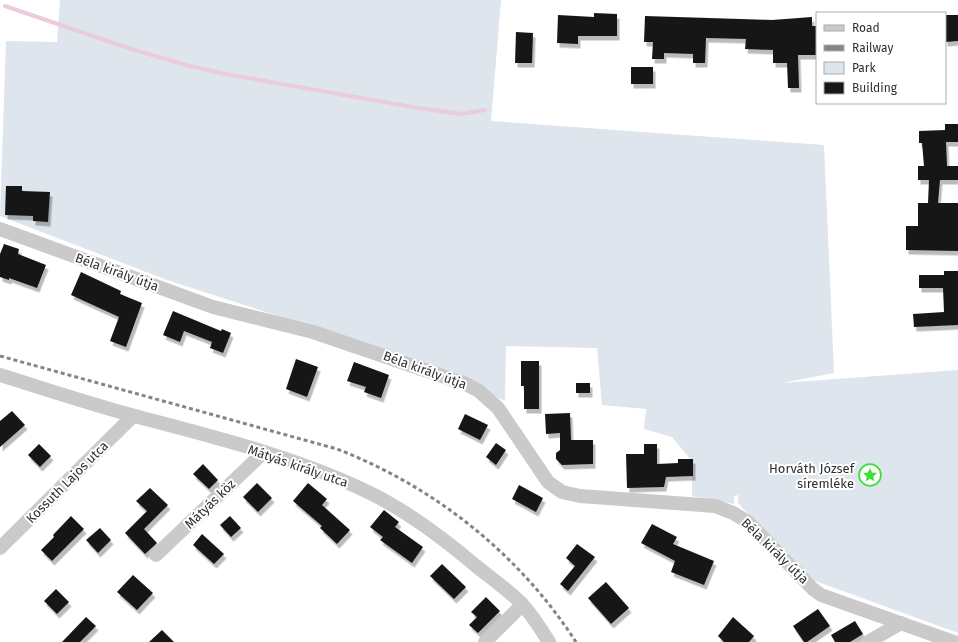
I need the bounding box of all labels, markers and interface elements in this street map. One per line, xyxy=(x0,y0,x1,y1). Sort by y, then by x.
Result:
legend xyxy=(816,12,946,104)
text: Road xyxy=(852,21,880,35)
text: Railway xyxy=(852,41,893,55)
text: Park xyxy=(852,61,876,75)
text: Building xyxy=(852,81,898,95)
street label: Béla király útja xyxy=(73,250,161,294)
street label: Béla király útja xyxy=(381,348,469,392)
street label: Kossuth Lajos utca xyxy=(23,438,111,526)
street label: Mátyás király utca xyxy=(246,442,350,490)
place label: Horváth József síremléke xyxy=(769,461,856,491)
place icon: Horváth József síremléke xyxy=(857,462,883,488)
street label: Mátyás köz xyxy=(182,476,239,532)
street label: Béla király útja xyxy=(738,515,812,587)

